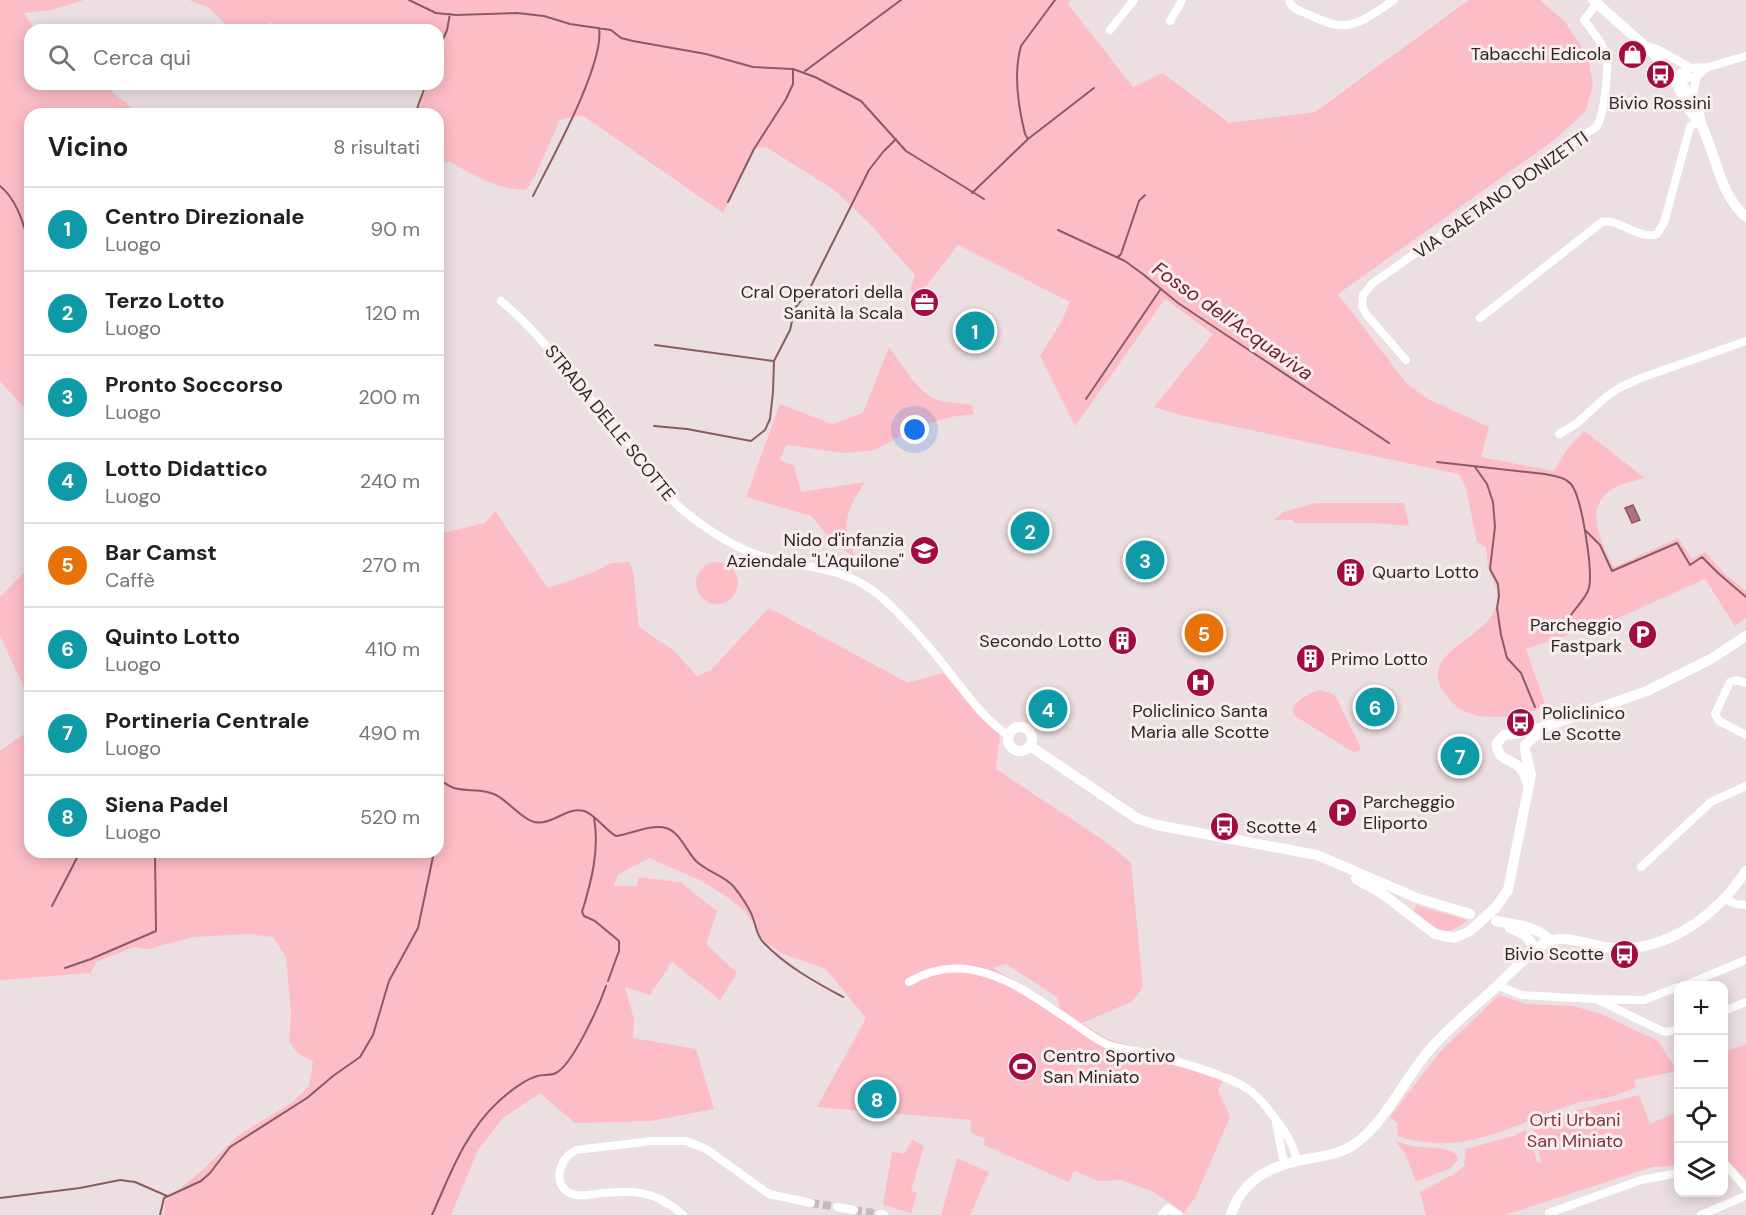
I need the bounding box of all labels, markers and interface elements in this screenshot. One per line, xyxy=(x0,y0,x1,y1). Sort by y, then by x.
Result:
search box xyxy=(24,24,444,90)
shop icon: Tabacchi Edicola xyxy=(1616,38,1648,70)
icon: search xyxy=(45,41,78,74)
place label: Tabacchi Edicola xyxy=(1471,42,1611,66)
text: Cerca qui xyxy=(93,43,191,72)
bus stop icon: Bivio Rossini xyxy=(1644,58,1676,90)
place label: Bivio Rossini xyxy=(1609,91,1711,115)
street label: VIA GAETANO DONIZETTI xyxy=(1409,126,1593,264)
text: Vicino xyxy=(48,130,128,164)
text: 8 risultati xyxy=(333,134,420,160)
text: Centro Direzionale xyxy=(105,202,304,231)
text: 1 xyxy=(64,216,71,242)
text: 90 m xyxy=(371,216,420,242)
text: Luogo xyxy=(105,231,161,257)
water label: Fosso dell'Acquaviva xyxy=(1147,256,1319,386)
place label: Cral Operatori della Sanità la Scala xyxy=(741,280,903,325)
text: Terzo Lotto xyxy=(105,286,225,315)
office icon: Cral Operatori della Sanità la Scala xyxy=(908,286,940,318)
text: 2 xyxy=(62,300,73,326)
text: 120 m xyxy=(366,300,420,326)
pin: 1 xyxy=(956,308,994,354)
text: Luogo xyxy=(105,315,161,341)
street label: STRADA DELLE SCOTTE xyxy=(539,340,681,506)
text: Pronto Soccorso xyxy=(105,370,283,399)
text: 3 xyxy=(61,384,74,410)
text: 200 m xyxy=(358,384,420,410)
text: Luogo xyxy=(105,399,161,425)
your location xyxy=(900,415,929,444)
text: Lotto Didattico xyxy=(105,454,268,483)
text: 4 xyxy=(61,468,74,494)
text: 240 m xyxy=(360,468,420,494)
text: Luogo xyxy=(105,483,161,509)
pin: 2 xyxy=(1010,508,1050,554)
place label: Nido d'infanzia Aziendale "L'Aquilone" xyxy=(726,528,904,573)
school or university icon: Nido d'infanzia Aziendale "L'Aquilone" xyxy=(909,534,941,566)
text: Bar Camst xyxy=(105,538,217,567)
pin: 3 xyxy=(1126,538,1164,582)
text: 5 xyxy=(61,552,74,578)
text: 270 m xyxy=(362,552,420,578)
building icon: Quarto Lotto xyxy=(1335,556,1367,588)
place label: Quarto Lotto xyxy=(1372,560,1479,584)
text: Caffè xyxy=(105,567,155,593)
pin: 5 xyxy=(1184,610,1224,656)
place label: Parcheggio Fastpark xyxy=(1530,613,1622,658)
parking icon: Parcheggio Fastpark xyxy=(1627,619,1659,651)
text: Quinto Lotto xyxy=(105,622,240,651)
building icon: Secondo Lotto xyxy=(1107,625,1139,657)
place label: Secondo Lotto xyxy=(979,629,1102,653)
text: 6 xyxy=(61,636,74,662)
text: 410 m xyxy=(365,636,420,662)
building icon: Primo Lotto xyxy=(1294,643,1326,675)
place label: Primo Lotto xyxy=(1331,647,1428,671)
text: Luogo xyxy=(105,651,161,677)
hospital icon: Policlinico Santa Maria alle Scotte xyxy=(1184,666,1216,698)
pin: 6 xyxy=(1356,684,1394,730)
pin: 4 xyxy=(1028,686,1068,732)
place label: Policlinico Santa Maria alle Scotte xyxy=(1131,699,1269,744)
place label: Policlinico Le Scotte xyxy=(1542,701,1625,746)
text: Portineria Centrale xyxy=(105,706,309,735)
bus stop icon: Policlinico Le Scotte xyxy=(1505,707,1537,739)
text: 7 xyxy=(62,720,73,746)
text: 490 m xyxy=(358,720,420,746)
pin: 7 xyxy=(1440,734,1480,778)
text: Luogo xyxy=(105,735,161,761)
text: Siena Padel xyxy=(105,790,228,819)
place label: Parcheggio Eliporto xyxy=(1363,790,1455,835)
parking icon: Parcheggio Eliporto xyxy=(1326,796,1358,828)
text: 8 xyxy=(61,804,74,830)
text: 520 m xyxy=(360,804,420,830)
bus stop icon: Scotte 4 xyxy=(1209,811,1241,843)
place label: Scotte 4 xyxy=(1246,815,1317,839)
text: Luogo xyxy=(105,819,161,845)
bus stop icon: Bivio Scotte xyxy=(1609,938,1641,970)
place label: Bivio Scotte xyxy=(1504,942,1604,966)
map controls xyxy=(1674,981,1728,1197)
button: + xyxy=(1674,981,1728,1035)
button: − xyxy=(1674,1035,1728,1089)
place label: Centro Sportivo San Miniato xyxy=(1043,1044,1175,1089)
sports icon: Centro Sportivo San Miniato xyxy=(1006,1050,1038,1082)
pin: 8 xyxy=(858,1076,896,1122)
button: locate xyxy=(1674,1089,1728,1143)
park label: Orti Urbani San Miniato xyxy=(1527,1108,1623,1153)
button: layers xyxy=(1674,1143,1728,1197)

